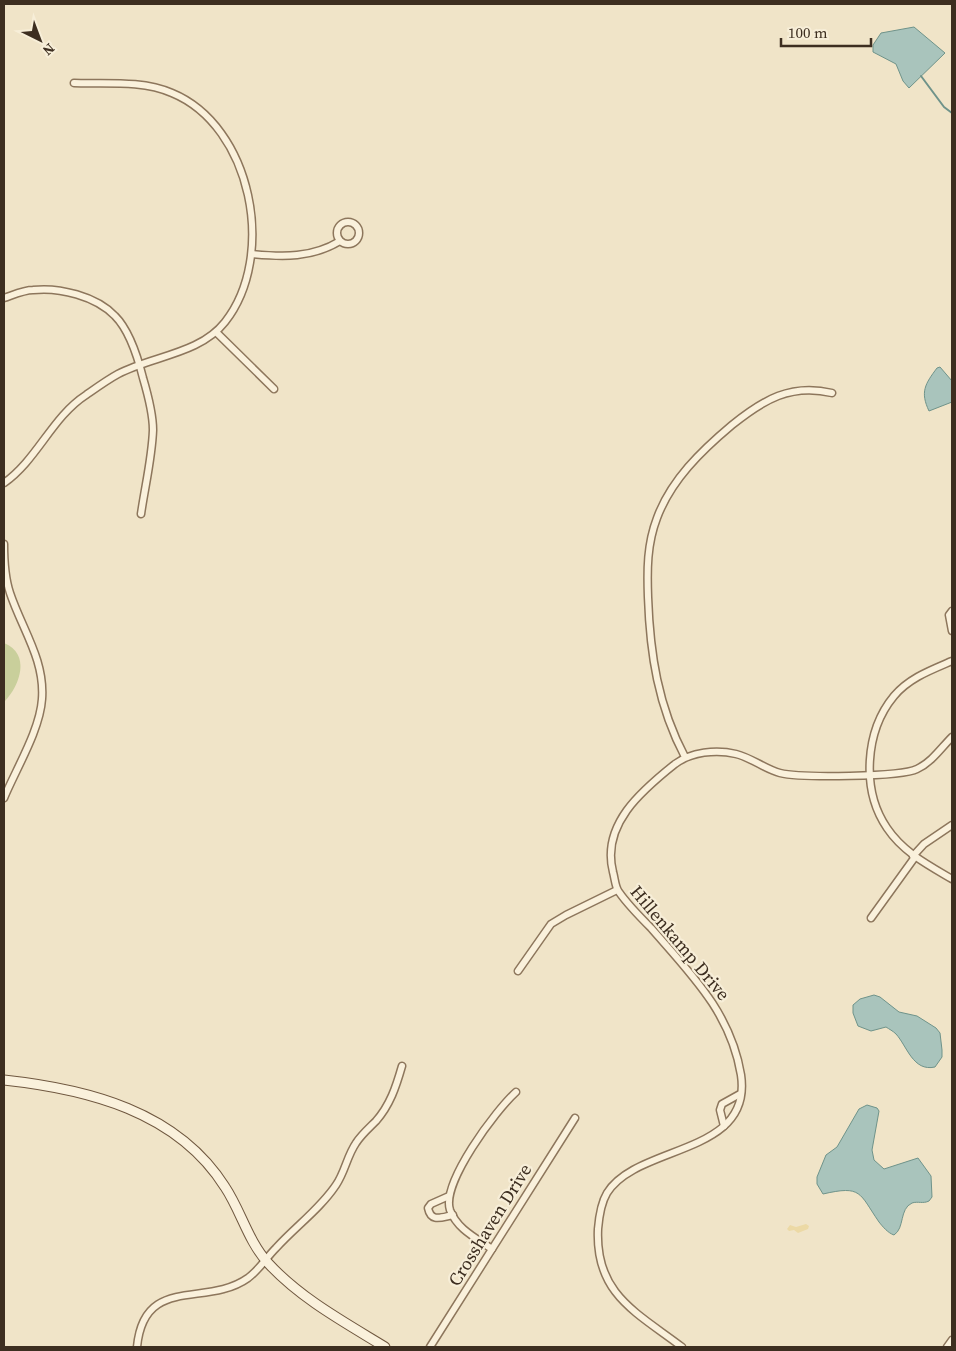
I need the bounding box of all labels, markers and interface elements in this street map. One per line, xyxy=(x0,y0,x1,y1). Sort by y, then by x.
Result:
north arrow xyxy=(15,15,65,65)
scale bar xyxy=(781,15,871,47)
text: 100 m xyxy=(788,22,828,43)
text: N xyxy=(38,39,59,61)
street label: Hillenkamp Drive xyxy=(625,880,736,1006)
street label: Crosshaven Drive xyxy=(442,1159,537,1291)

